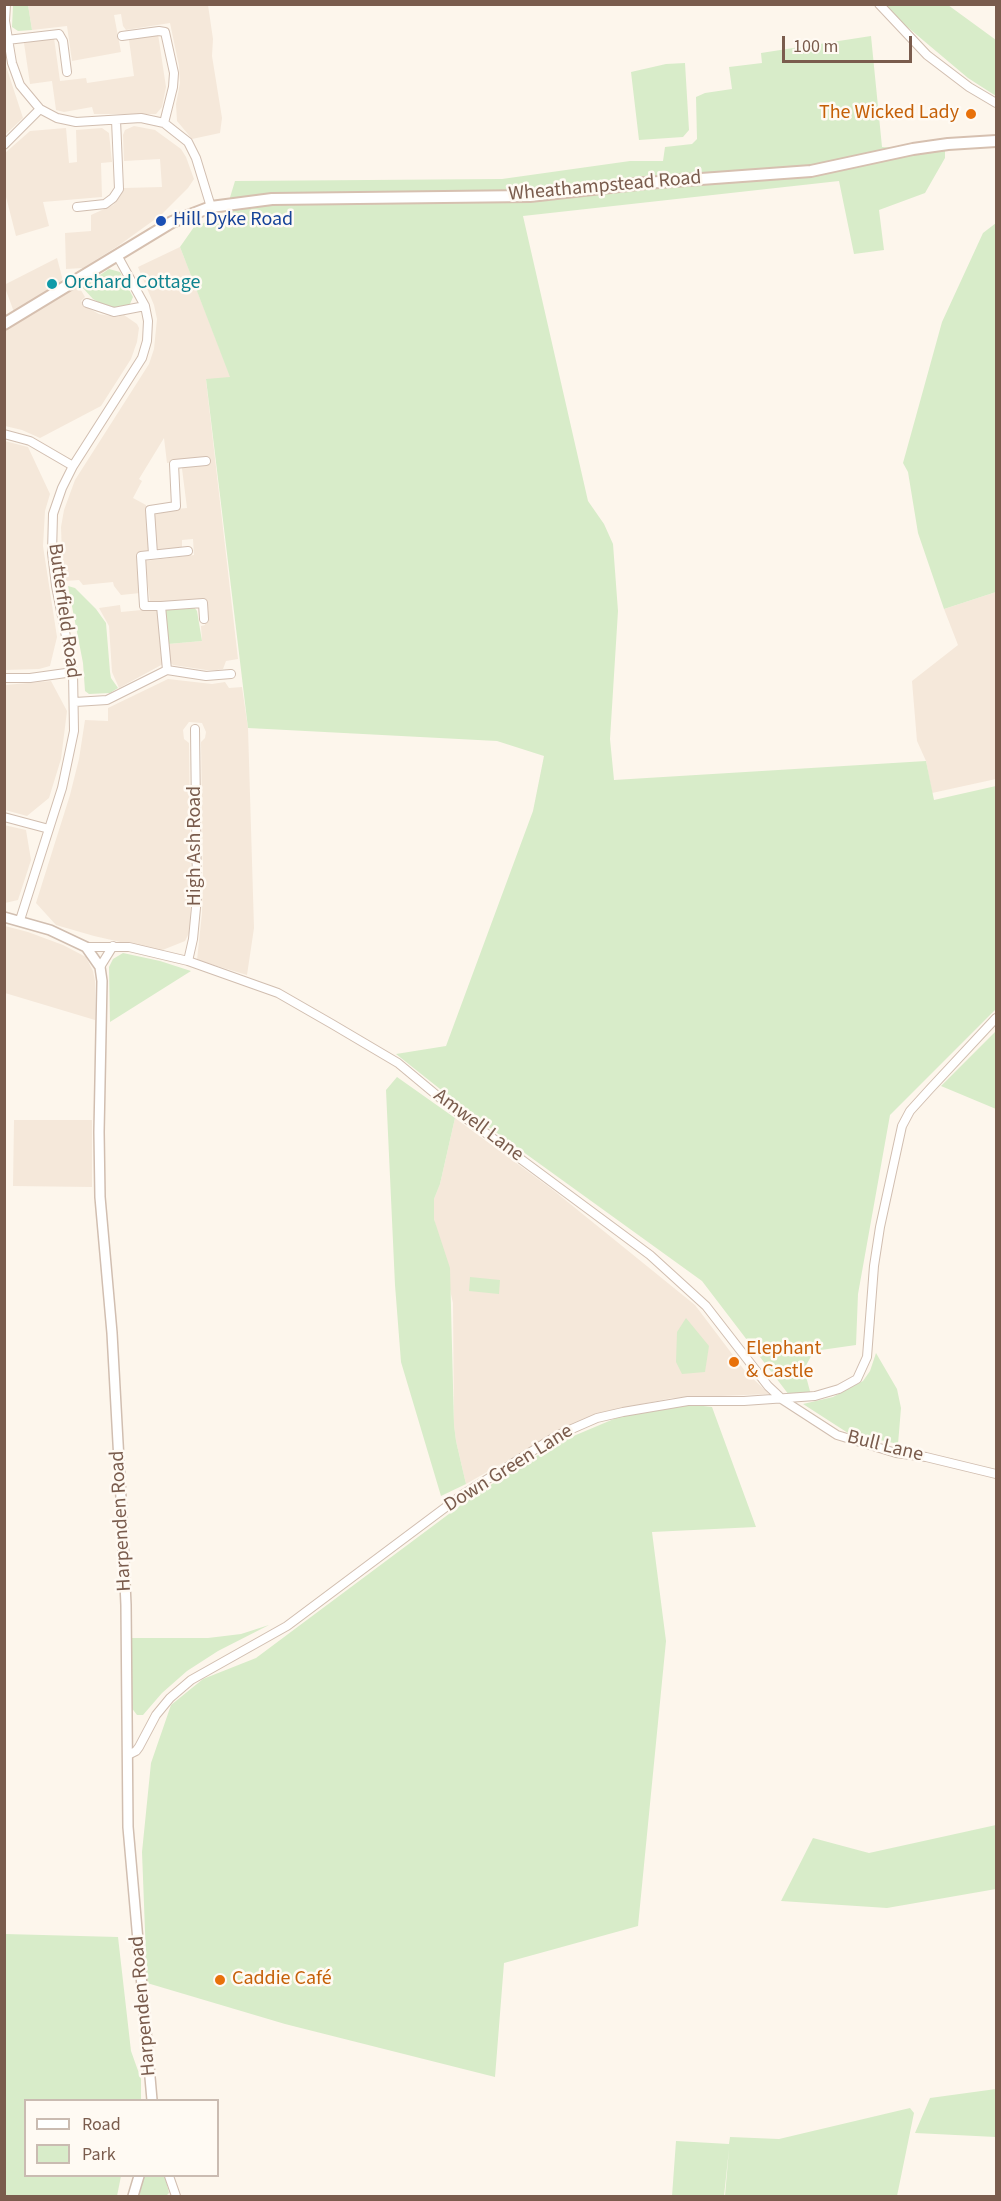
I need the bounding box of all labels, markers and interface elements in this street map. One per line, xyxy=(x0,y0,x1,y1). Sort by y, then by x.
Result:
scale bar xyxy=(785,24,916,62)
text: 100 m xyxy=(793,34,838,59)
place label: The Wicked Lady xyxy=(819,102,959,126)
marker: The Wicked Lady xyxy=(964,107,978,121)
street label: Wheathampstead Road xyxy=(508,167,702,207)
place label: Hill Dyke Road xyxy=(173,209,293,233)
marker: Hill Dyke Road xyxy=(154,214,168,228)
place label: Orchard Cottage xyxy=(64,272,200,296)
marker: Orchard Cottage xyxy=(45,277,59,291)
street label: Butterfield Road xyxy=(42,542,84,680)
street label: High Ash Road xyxy=(184,786,208,906)
street label: Amwell Lane xyxy=(428,1084,528,1168)
place label: Elephant & Castle xyxy=(746,1338,821,1385)
marker: Elephant & Castle xyxy=(727,1355,741,1369)
street label: Down Green Lane xyxy=(440,1420,578,1518)
street label: Bull Lane xyxy=(844,1426,926,1468)
street label: Harpenden Road xyxy=(106,1450,138,1592)
street label: Harpenden Road xyxy=(126,1935,162,2077)
place label: Caddie Café xyxy=(232,1968,332,1992)
marker: Caddie Café xyxy=(213,1973,227,1987)
legend xyxy=(24,2099,219,2177)
text: Road xyxy=(82,2112,121,2137)
text: Park xyxy=(82,2142,116,2167)

